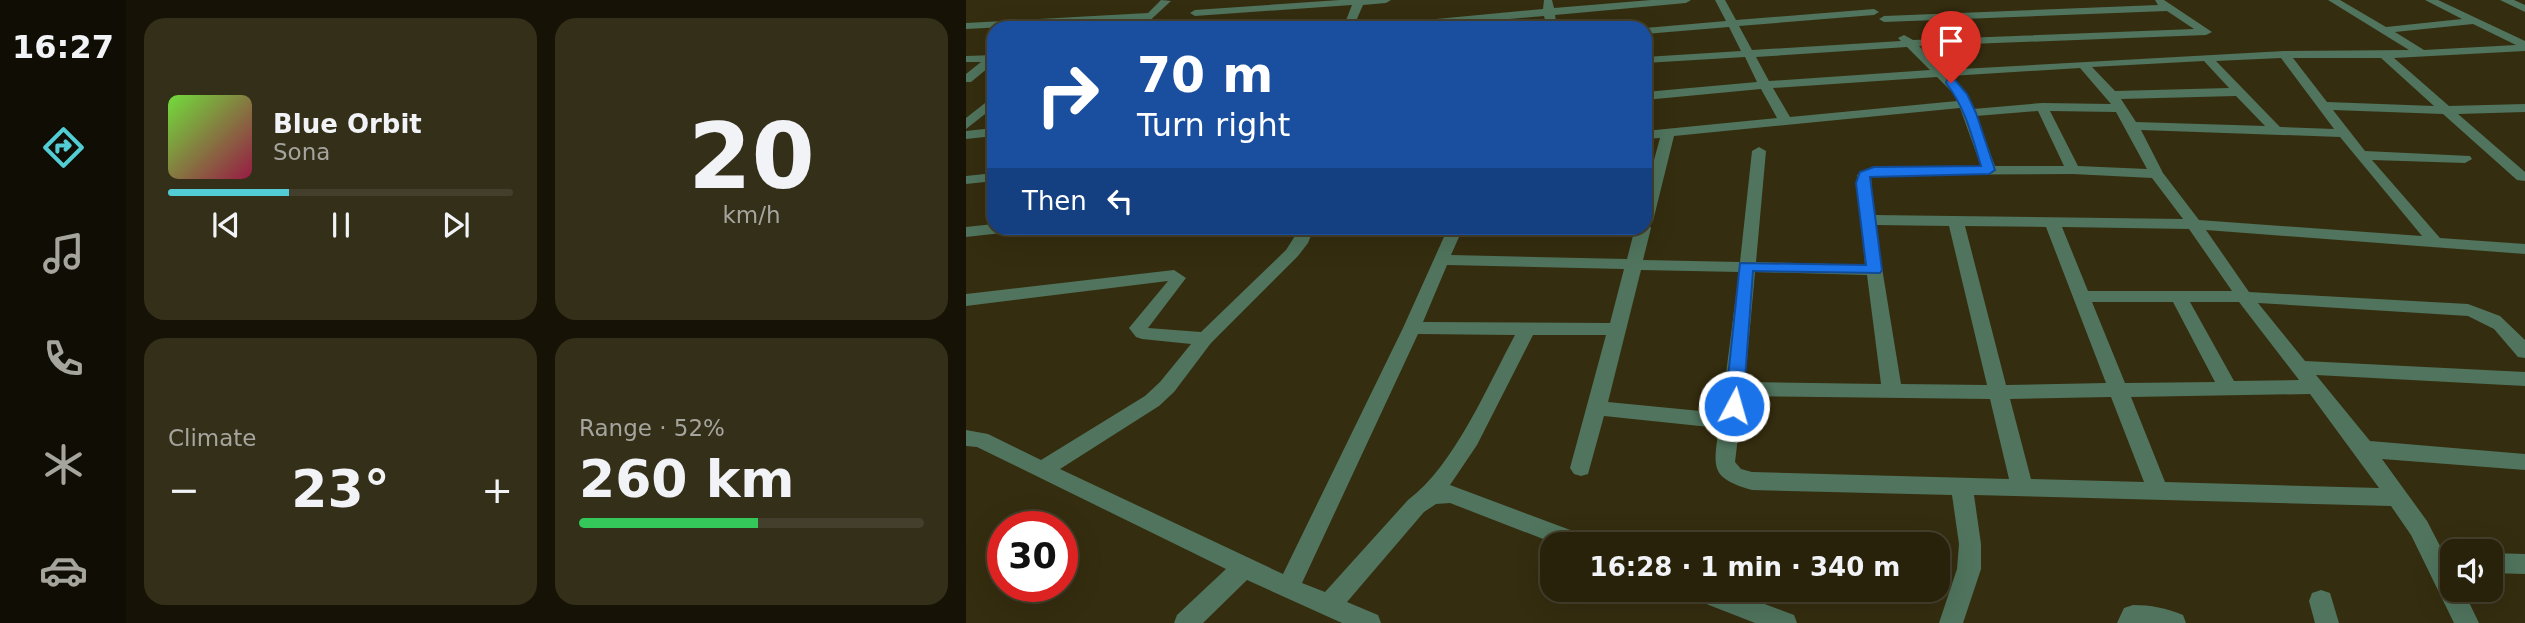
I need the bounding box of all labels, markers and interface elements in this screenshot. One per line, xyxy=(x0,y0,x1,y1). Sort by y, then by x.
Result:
pin xyxy=(1921,11,1981,83)
icon: arrive xyxy=(1932,22,1970,60)
text: 16:27 xyxy=(12,28,114,66)
text: 70 m xyxy=(1137,47,1273,104)
icon: right xyxy=(1022,49,1113,140)
text: 20 xyxy=(688,104,815,209)
text: Turn right xyxy=(1137,106,1290,144)
text: Blue Orbit xyxy=(273,109,422,139)
icon: directions xyxy=(39,123,88,172)
text: Sona xyxy=(273,139,330,165)
icon: left xyxy=(1101,182,1139,220)
text: Then xyxy=(1022,186,1087,216)
text: km/h xyxy=(722,202,781,228)
icon: previous xyxy=(207,206,245,244)
icon: pause xyxy=(322,206,360,244)
icon: next xyxy=(437,206,475,244)
icon: music xyxy=(39,229,88,278)
icon: phone xyxy=(39,334,88,383)
position arrow xyxy=(1697,369,1771,443)
text: Range · 52% xyxy=(579,415,725,441)
text: Climate xyxy=(168,425,257,451)
icon: climate xyxy=(39,440,88,489)
text: 260 km xyxy=(579,449,794,509)
text: 23° xyxy=(291,459,390,519)
text: − xyxy=(168,468,200,512)
text: + xyxy=(481,468,513,512)
speed limit sign: 30 xyxy=(987,511,1078,602)
map controls xyxy=(2440,539,2503,602)
button: sound xyxy=(2440,539,2503,602)
icon: car xyxy=(39,546,88,595)
text: 16:28 · 1 min · 340 m xyxy=(1590,552,1900,582)

